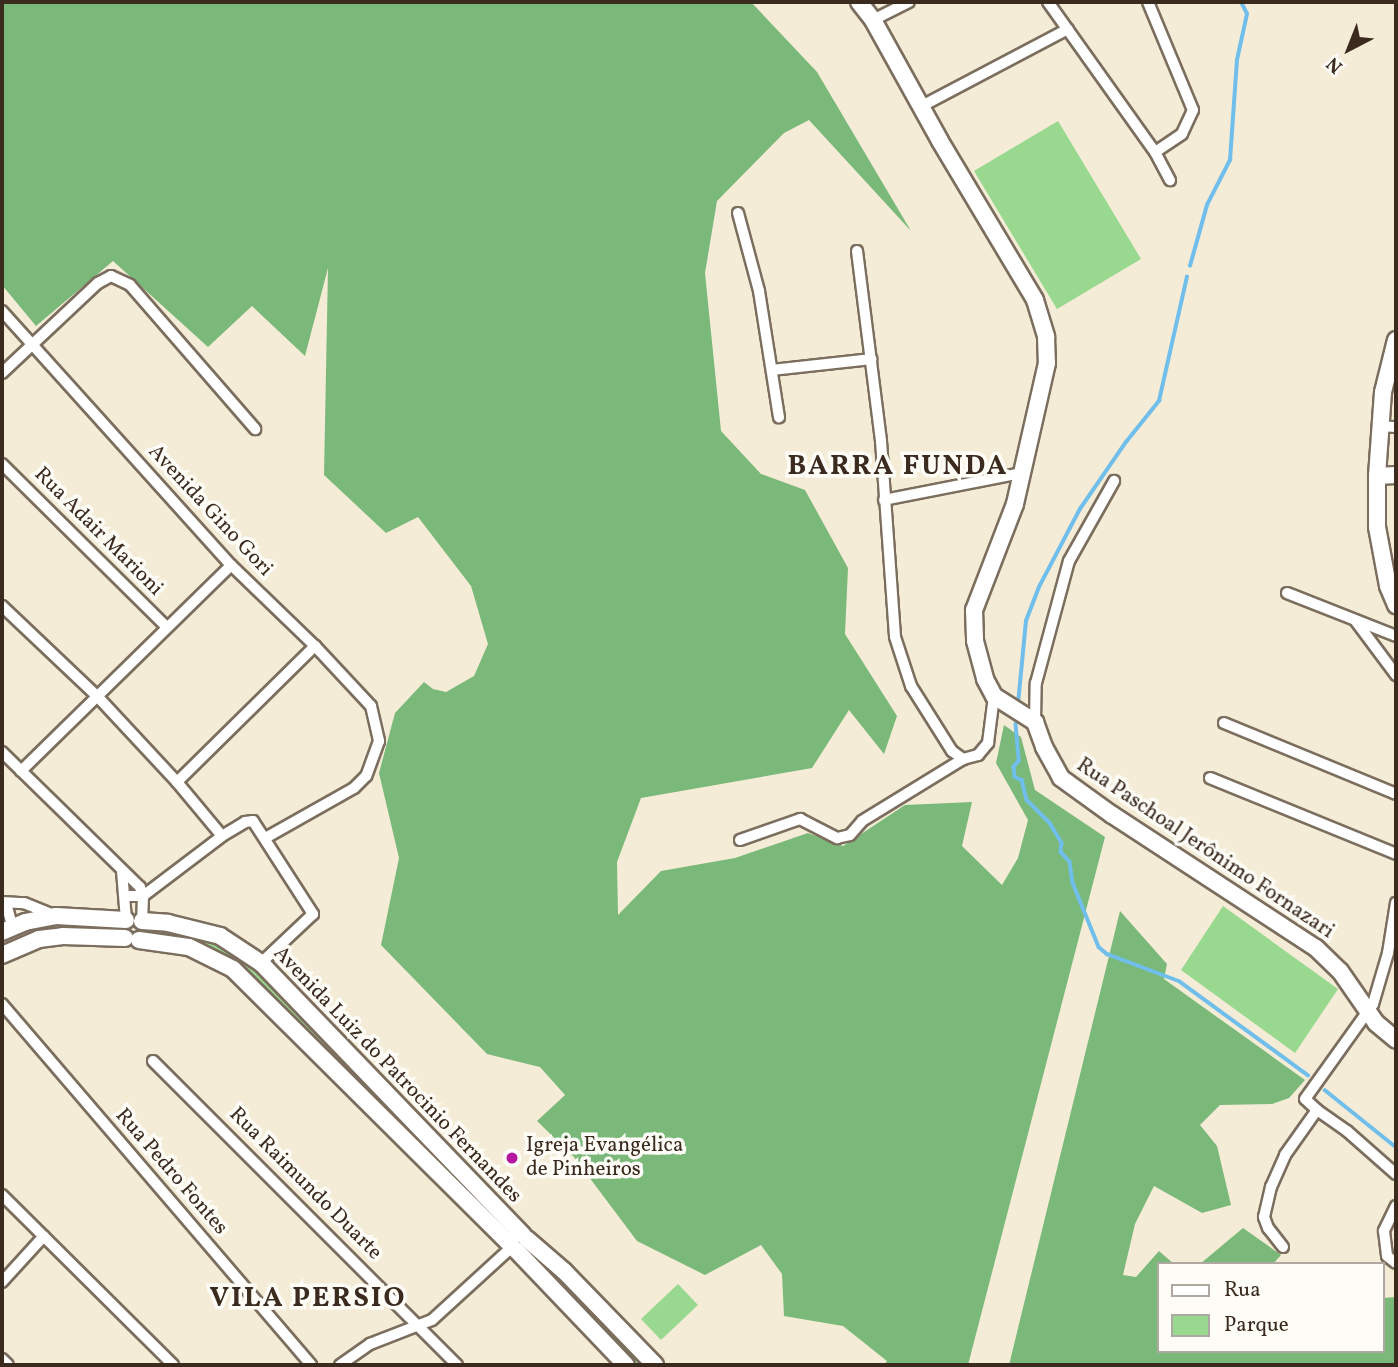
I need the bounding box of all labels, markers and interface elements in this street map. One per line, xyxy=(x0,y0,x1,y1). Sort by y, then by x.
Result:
north arrow xyxy=(1314,14,1384,84)
text: N xyxy=(1321,50,1349,79)
street label: Avenida Gino Gori xyxy=(142,440,278,582)
district label: BARRA FUNDA xyxy=(789,450,1007,484)
street label: Rua Adair Marioni xyxy=(28,462,168,602)
street label: Rua Paschoal Jerônimo Fornazari xyxy=(1071,753,1339,945)
street label: Avenida Luiz do Patrocinio Fernandes xyxy=(267,941,527,1209)
street label: Rua Raimundo Duarte xyxy=(223,1102,387,1266)
street label: Rua Pedro Fontes xyxy=(109,1104,233,1240)
place label: Igreja Evangélica de Pinheiros xyxy=(526,1133,683,1183)
marker: Igreja Evangélica de Pinheiros xyxy=(504,1150,520,1166)
legend xyxy=(1156,1262,1384,1353)
text: Rua xyxy=(1224,1276,1261,1305)
district label: VILA PERSIO xyxy=(211,1282,405,1316)
text: Parque xyxy=(1224,1311,1289,1340)

